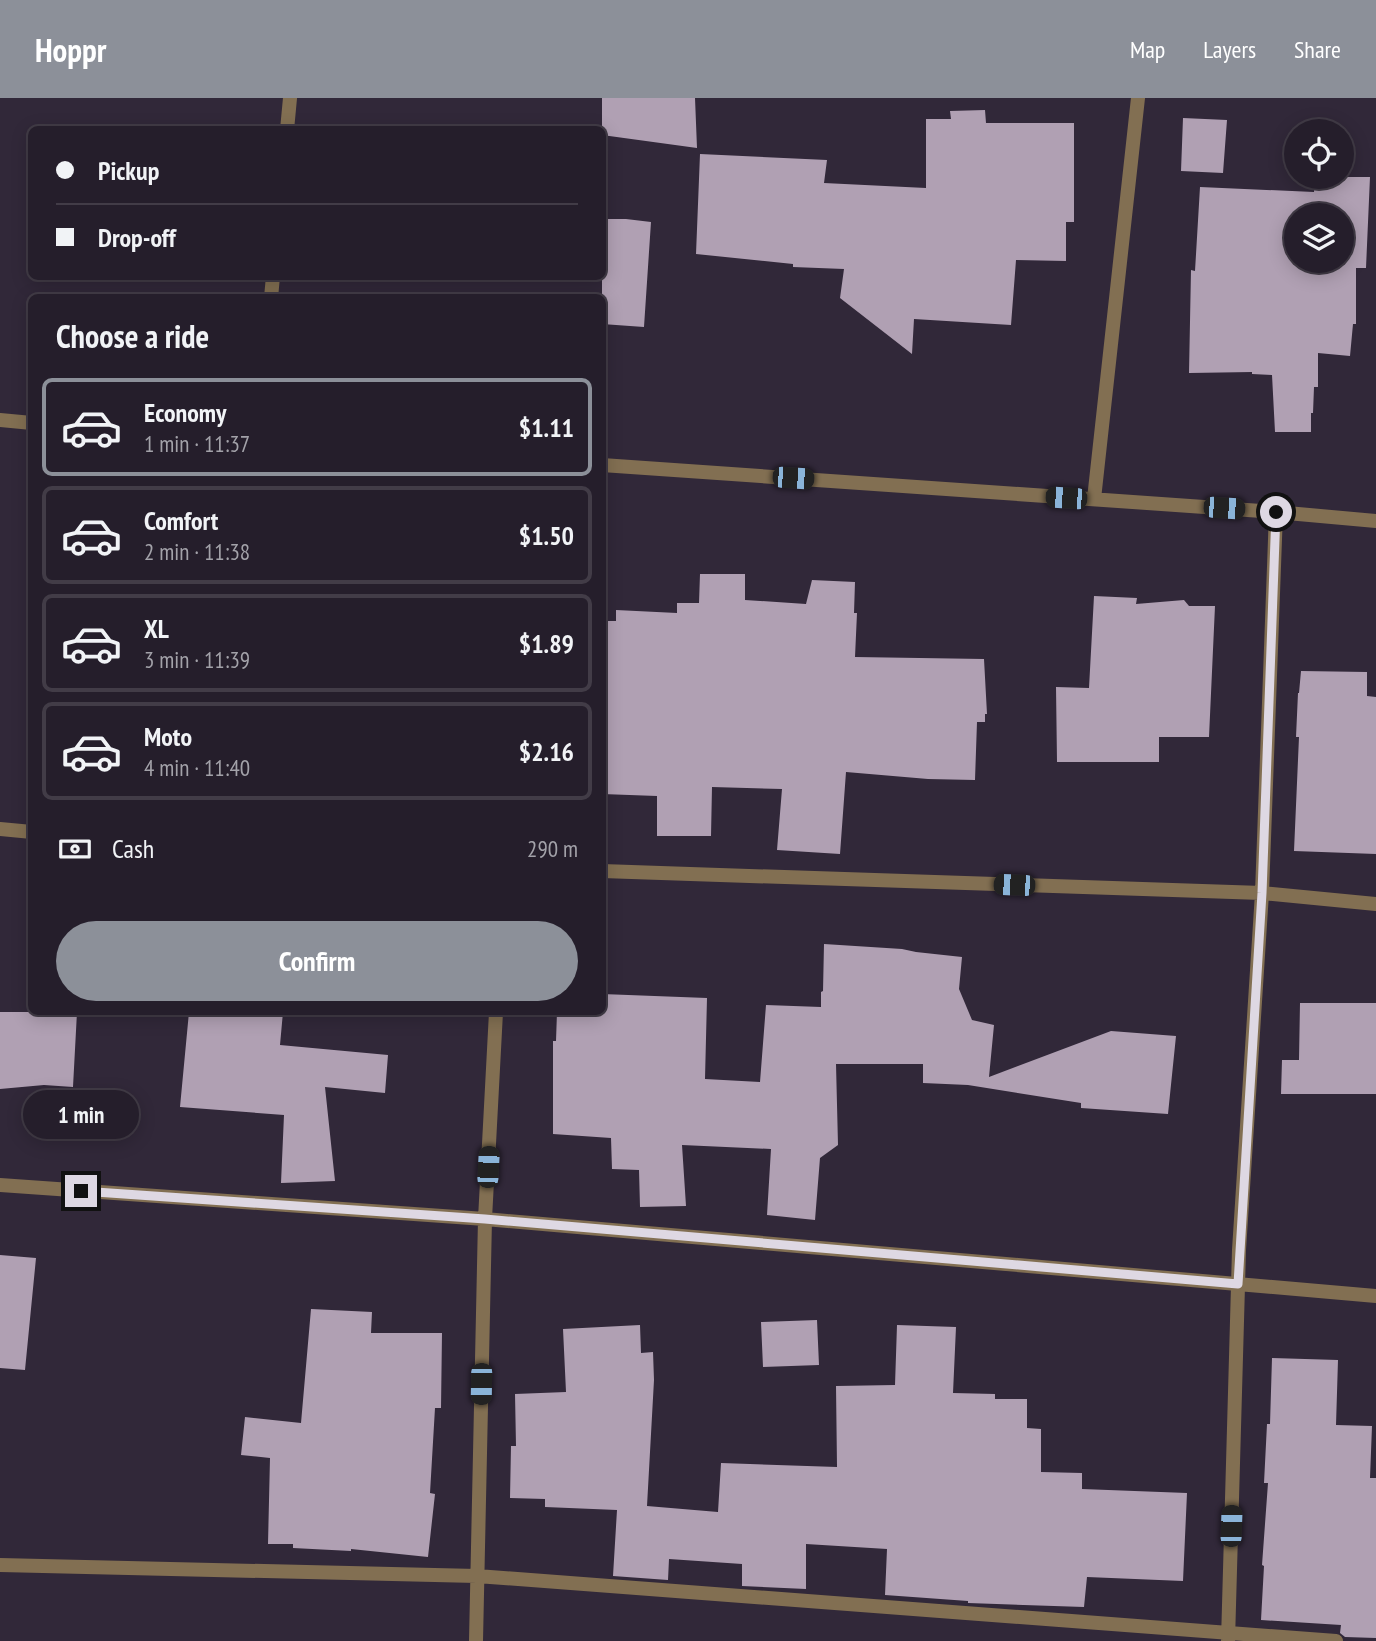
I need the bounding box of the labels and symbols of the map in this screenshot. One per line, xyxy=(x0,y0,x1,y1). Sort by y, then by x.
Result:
car xyxy=(772,466,815,490)
car xyxy=(1045,486,1088,510)
car xyxy=(1203,496,1246,520)
route start xyxy=(1260,496,1292,528)
car xyxy=(993,874,1036,896)
callout: 1 min xyxy=(23,1090,139,1138)
car xyxy=(477,1145,500,1189)
route end xyxy=(65,1175,97,1207)
car xyxy=(471,1363,492,1405)
car xyxy=(1220,1505,1243,1547)

